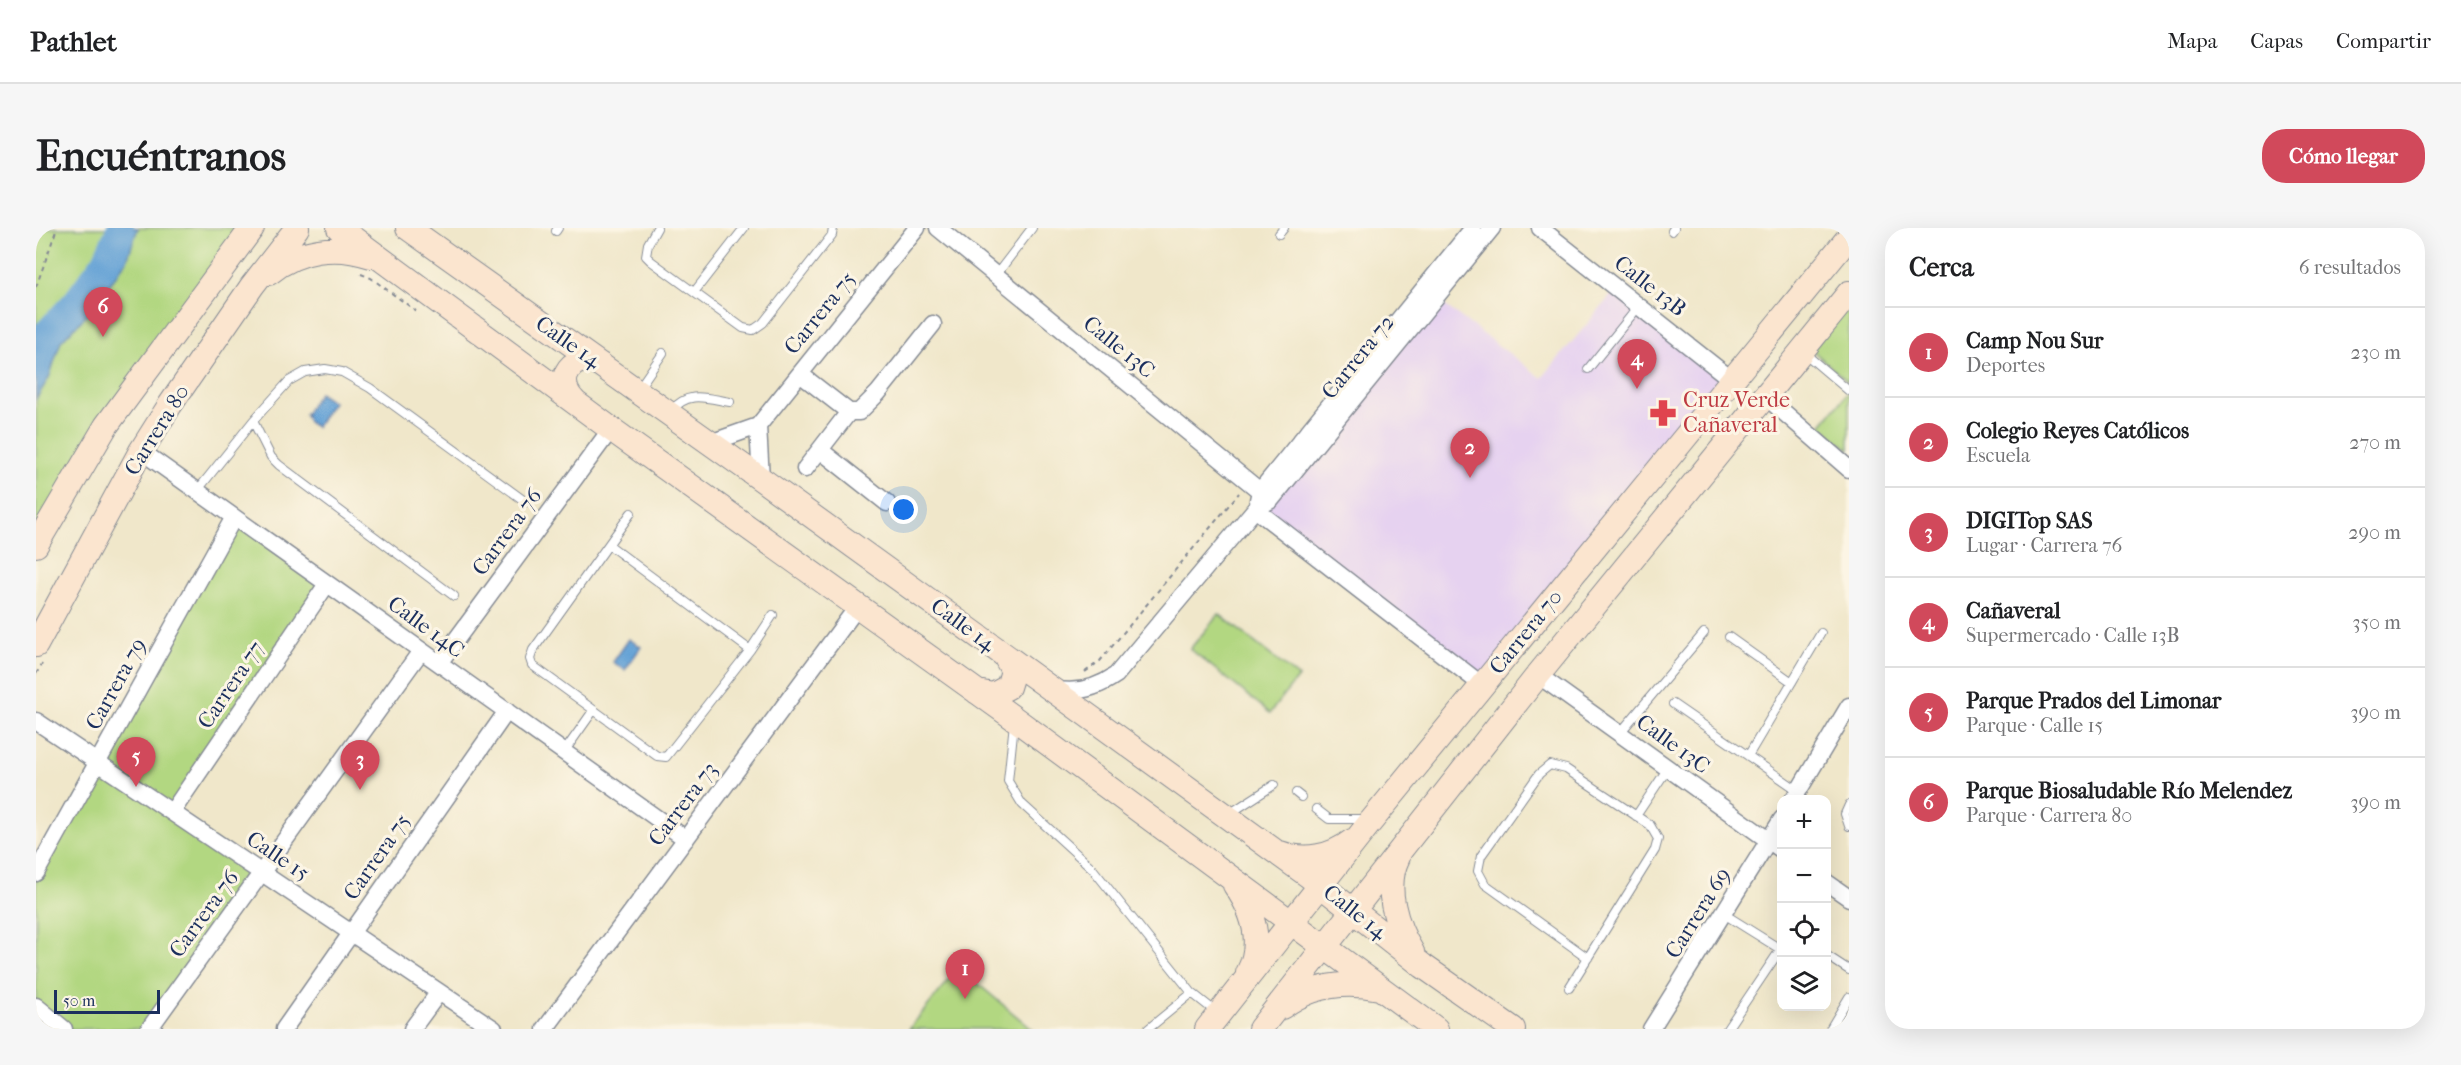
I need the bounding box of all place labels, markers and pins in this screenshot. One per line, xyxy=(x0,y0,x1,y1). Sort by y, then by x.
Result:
pin: 6 xyxy=(84,288,122,337)
pin: 4 xyxy=(1618,340,1656,389)
place label: Cruz Verde Cañaveral xyxy=(1683,387,1790,438)
pharmacy icon: Cruz Verde Cañaveral xyxy=(1648,398,1678,428)
pin: 2 xyxy=(1450,428,1490,478)
pin: 5 xyxy=(116,738,156,787)
pin: 3 xyxy=(340,740,380,790)
pin: 1 xyxy=(946,950,984,999)

